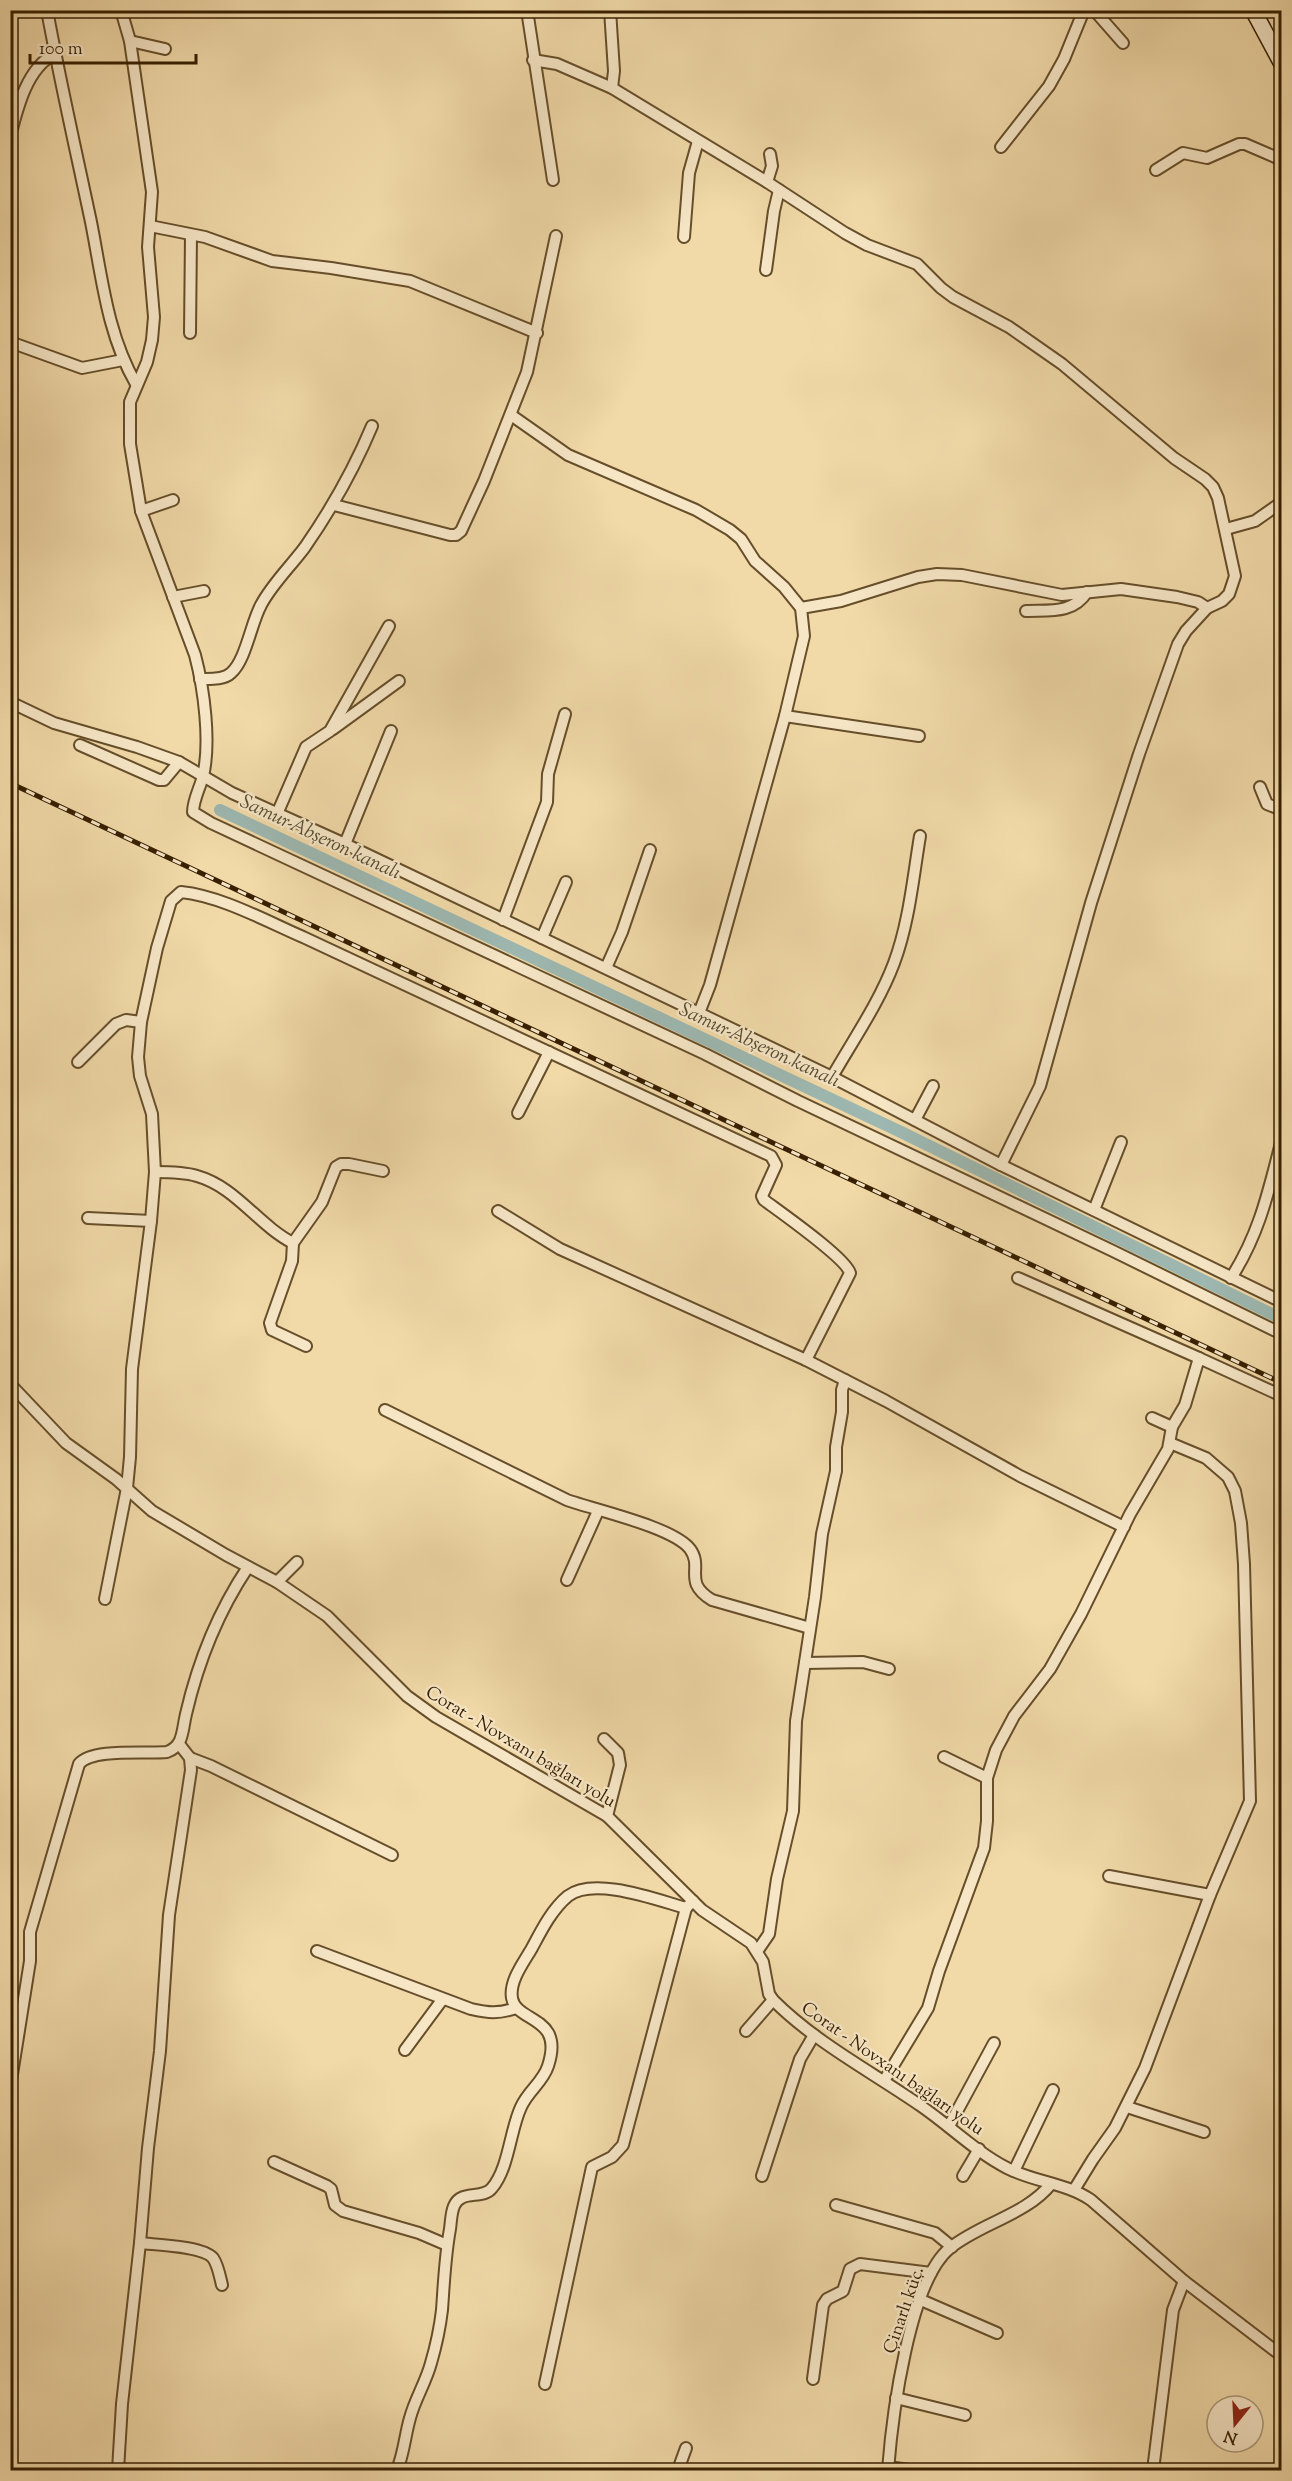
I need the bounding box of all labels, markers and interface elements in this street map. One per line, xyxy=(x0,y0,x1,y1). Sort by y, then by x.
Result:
scale bar xyxy=(30,27,196,65)
text: 100 m xyxy=(39,37,83,63)
water label: Samur-Abşeron kanalı xyxy=(235,788,405,888)
water label: Samur-Abşeron kanalı xyxy=(674,996,844,1096)
street label: Corat - Novxanı bağları yolu xyxy=(420,1680,620,1815)
street label: Corat - Novxanı bağları yolu xyxy=(795,1996,989,2143)
street label: Çinarlı küç. xyxy=(878,2264,932,2358)
north arrow xyxy=(1205,2394,1265,2454)
text: N xyxy=(1221,2423,1241,2449)

